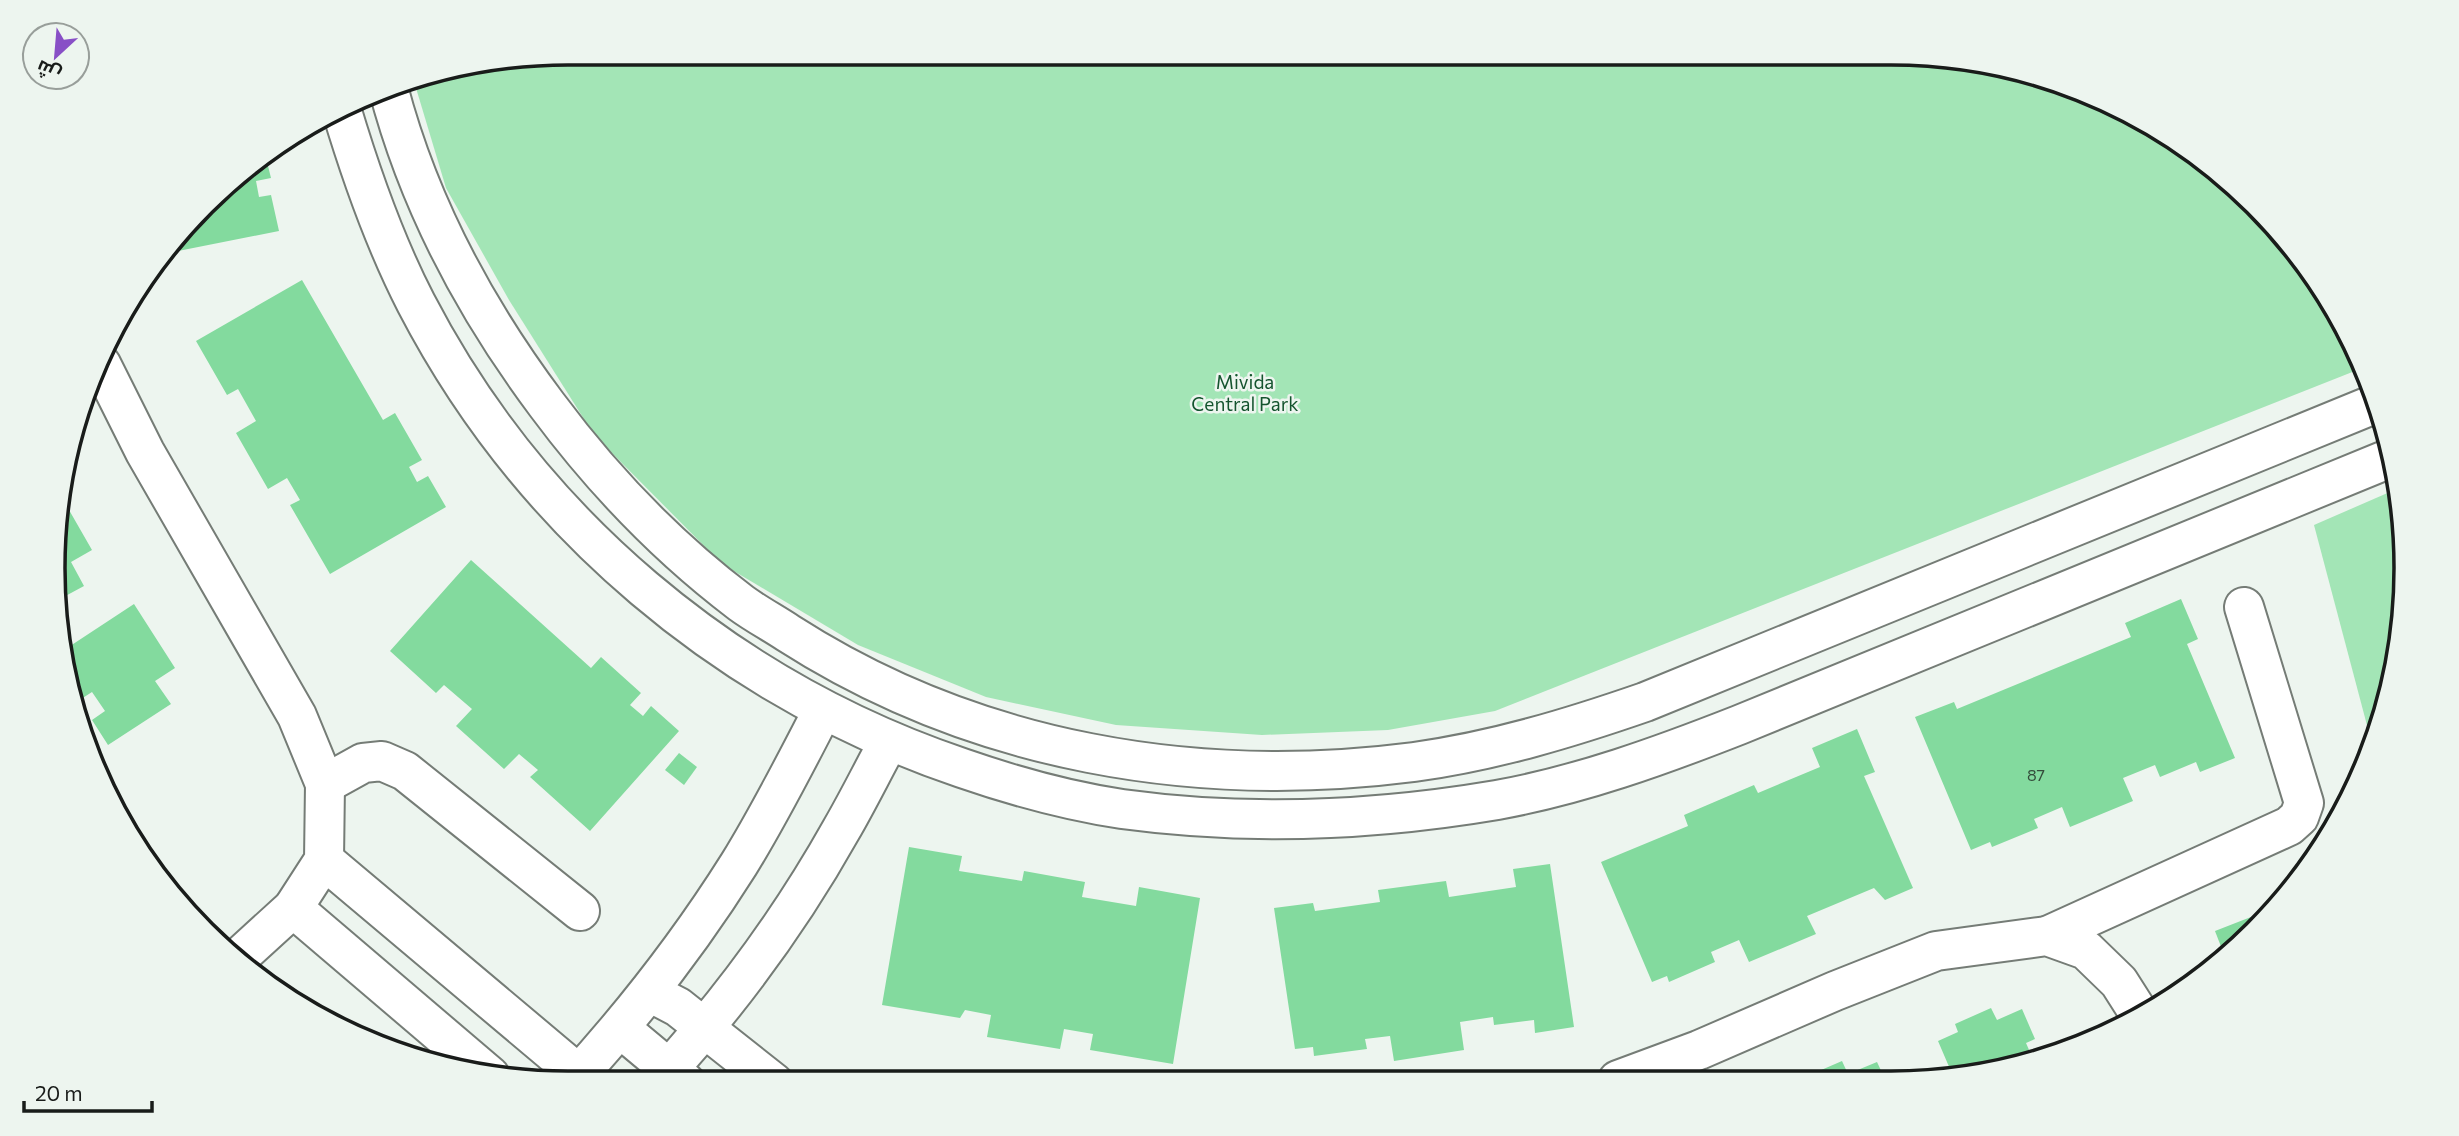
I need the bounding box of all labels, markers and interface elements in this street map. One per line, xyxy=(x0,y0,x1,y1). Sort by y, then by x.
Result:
north arrow xyxy=(21,21,91,91)
text: ش xyxy=(32,55,65,87)
park label: Mivida Central Park xyxy=(1191,370,1299,415)
house number: 87 xyxy=(2027,765,2045,784)
scale bar xyxy=(24,1070,152,1114)
text: 20 m xyxy=(35,1080,83,1105)

